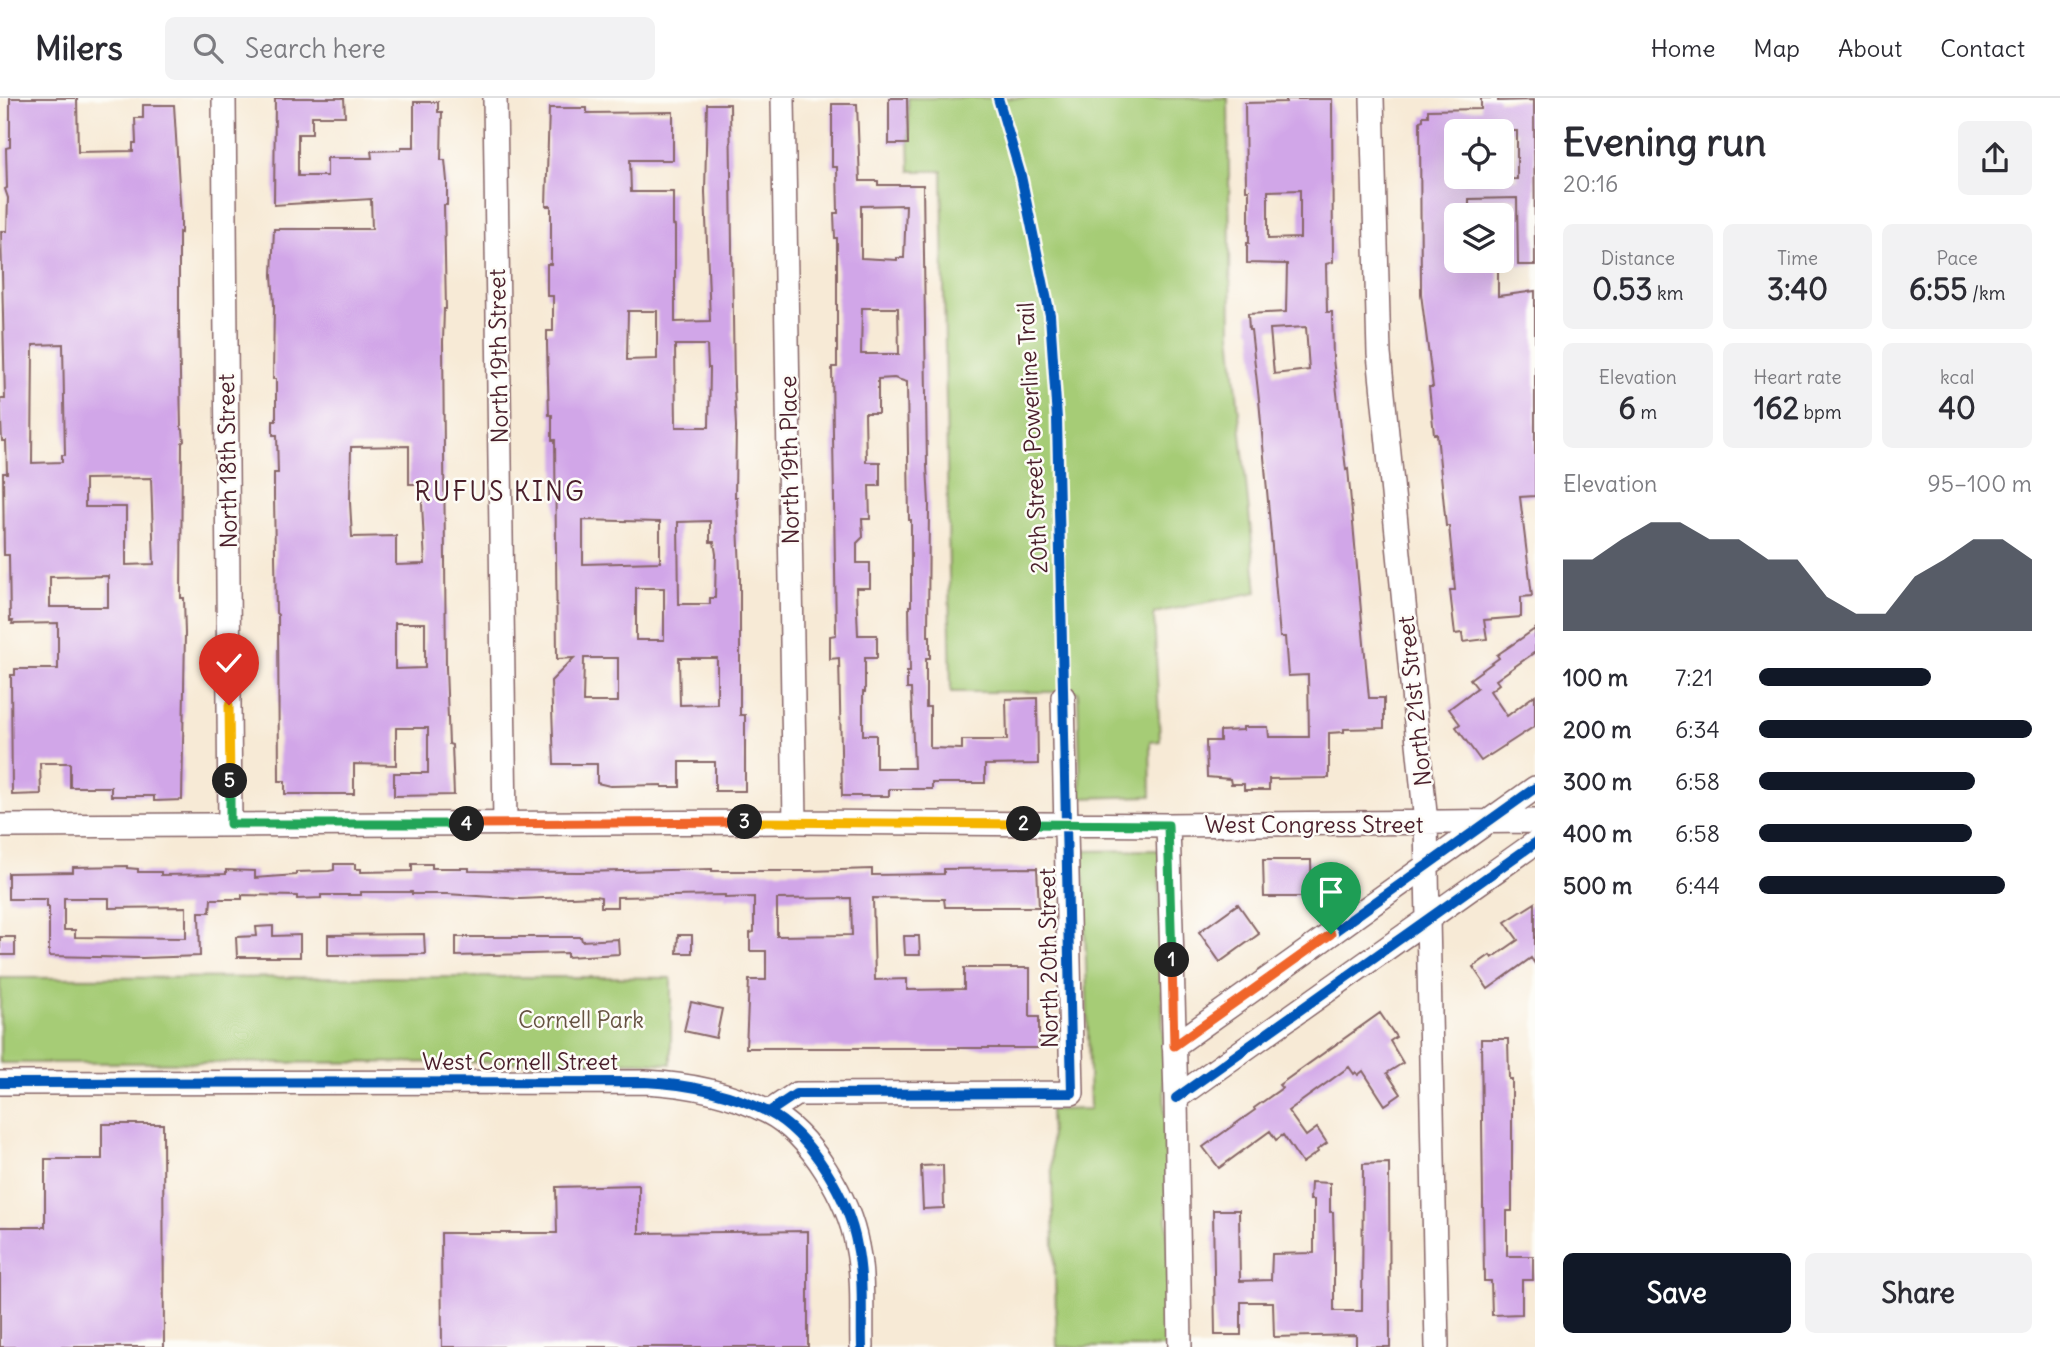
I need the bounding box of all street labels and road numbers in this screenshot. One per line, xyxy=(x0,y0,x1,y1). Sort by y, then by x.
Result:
street label: North 19th Street xyxy=(482,268,514,444)
street label: 20th Street Powerline Trail xyxy=(1010,302,1054,574)
street label: North 18th Street xyxy=(211,373,243,549)
street label: North 19th Place xyxy=(773,375,805,545)
street label: North 21st Street xyxy=(1391,614,1437,788)
street label: West Congress Street xyxy=(1204,810,1424,839)
street label: North 20th Street xyxy=(1032,867,1064,1048)
street label: West Cornell Street xyxy=(422,1047,618,1076)

